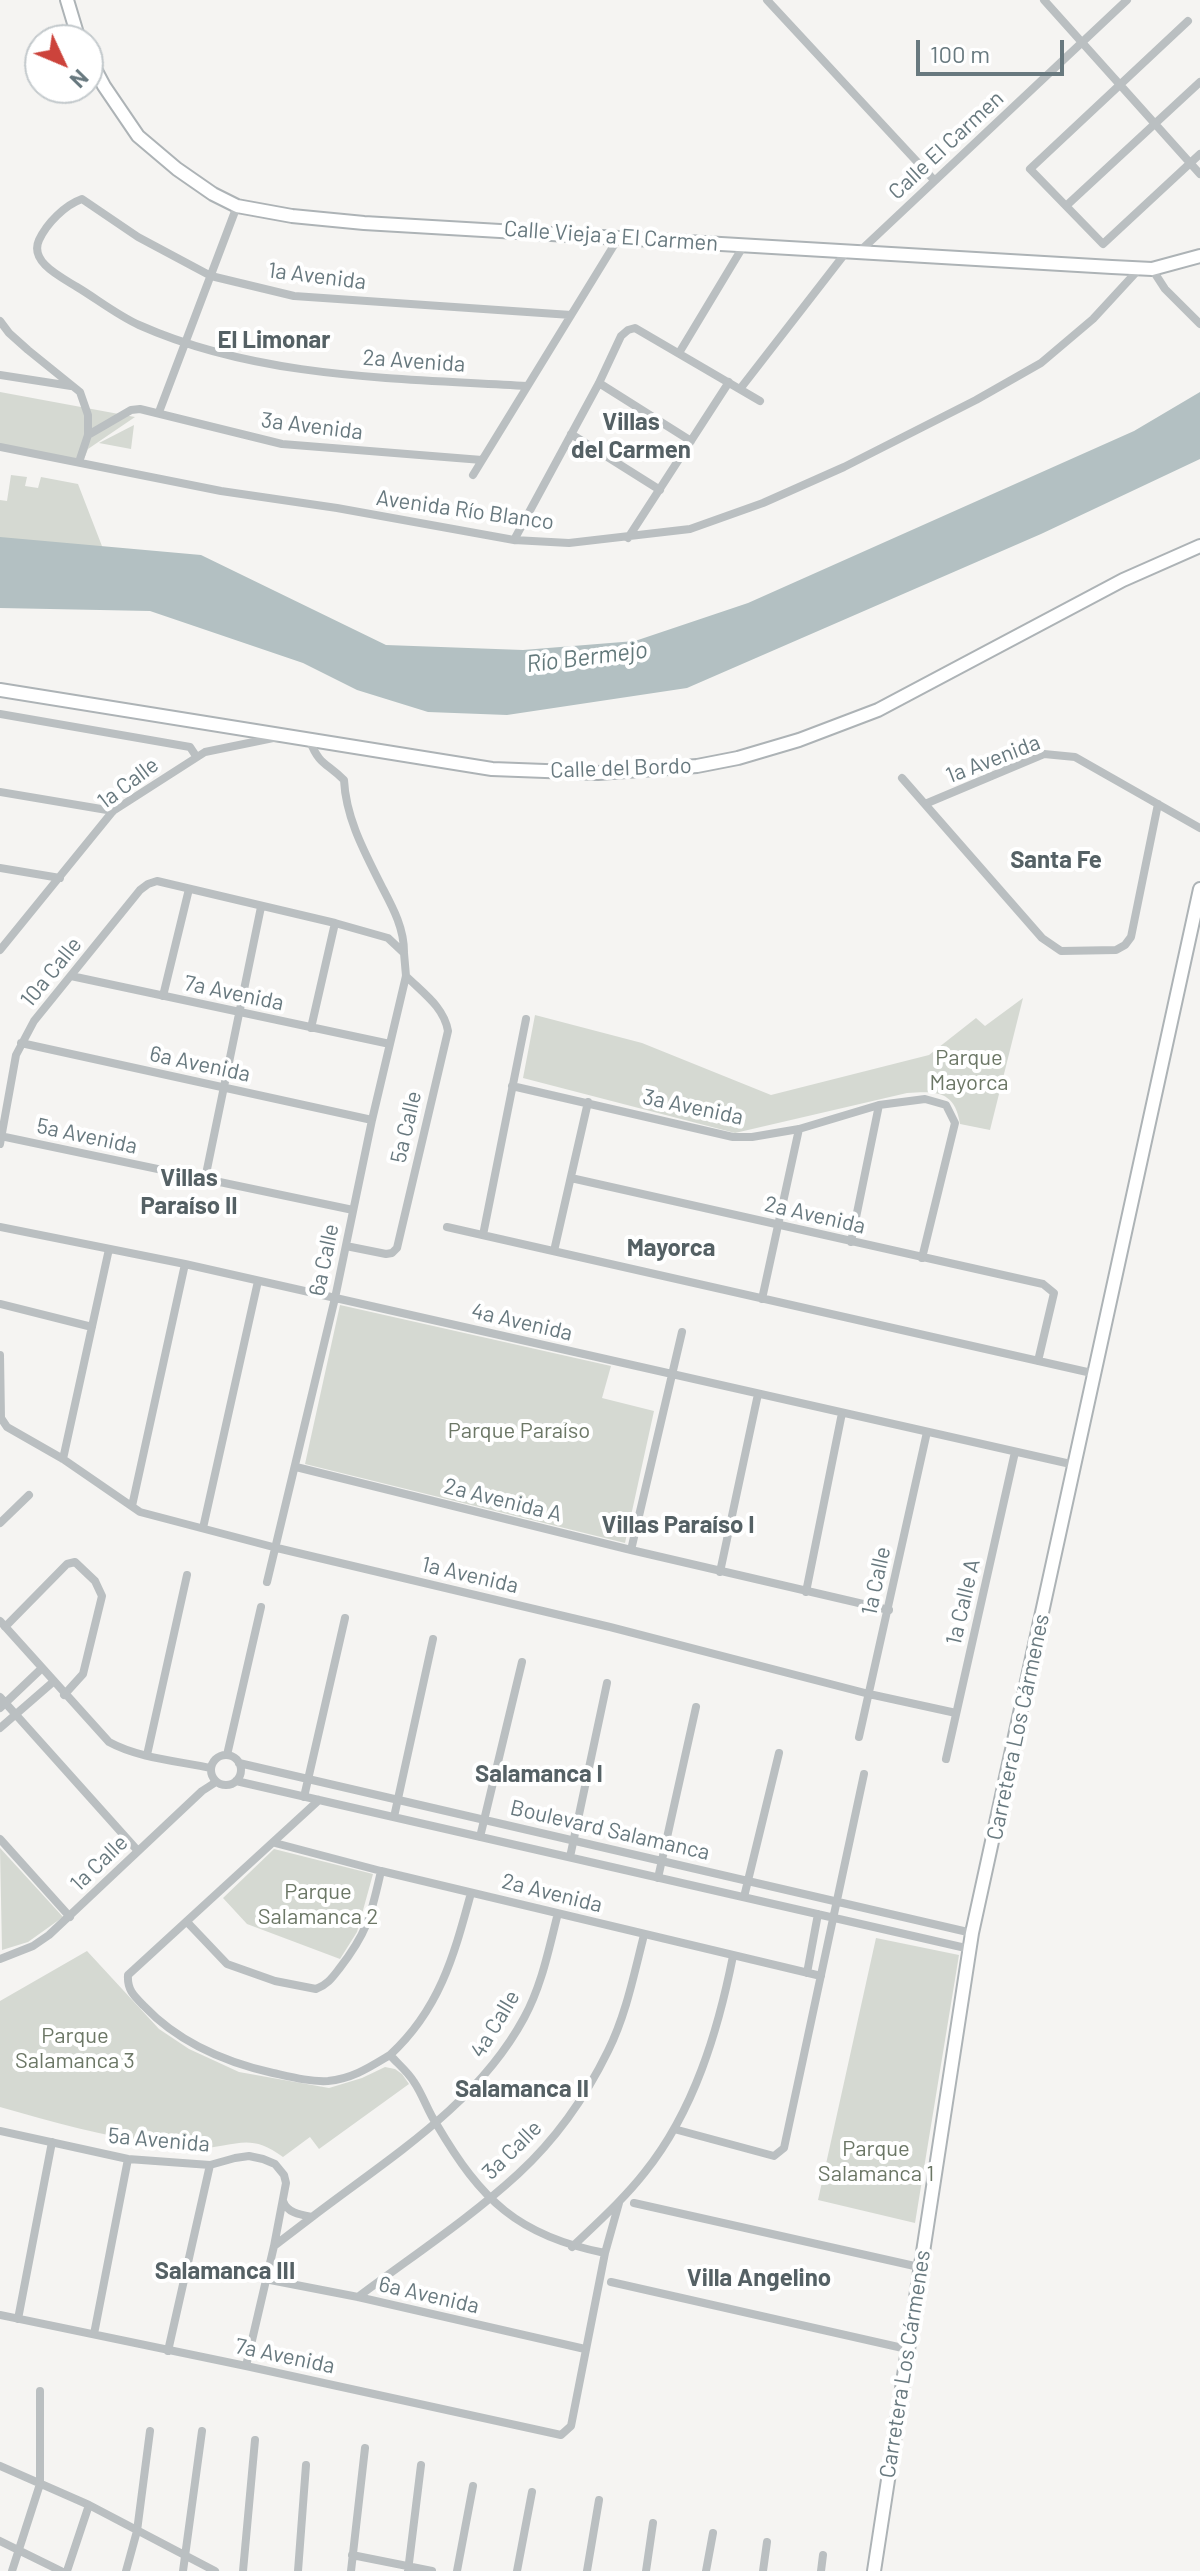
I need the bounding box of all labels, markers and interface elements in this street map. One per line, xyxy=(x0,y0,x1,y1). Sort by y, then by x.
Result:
north arrow xyxy=(24,24,104,104)
scale bar xyxy=(920,24,1068,74)
text: 100 m xyxy=(930,39,990,68)
text: N xyxy=(65,65,94,94)
street label: Calle El Carmen xyxy=(883,85,1009,205)
street label: Calle Vieja a El Carmen xyxy=(503,215,719,257)
street label: 1a Avenida xyxy=(266,257,368,295)
district label: El Limonar xyxy=(218,326,330,354)
street label: 2a Avenida xyxy=(362,344,466,378)
street label: 3a Avenida xyxy=(260,407,364,445)
district label: Villas del Carmen xyxy=(571,408,691,464)
street label: Avenida Río Blanco xyxy=(374,484,556,536)
water label: Río Bermejo xyxy=(525,635,649,679)
street label: 1a Avenida xyxy=(942,729,1044,789)
street label: 1a Calle xyxy=(92,752,164,814)
street label: Calle del Bordo xyxy=(550,752,692,784)
district label: Santa Fe xyxy=(1010,846,1102,874)
street label: 10a Calle xyxy=(15,932,87,1012)
street label: 7a Avenida xyxy=(182,970,286,1016)
street label: 6a Avenida xyxy=(147,1040,253,1088)
park label: Parque Mayorca xyxy=(929,1045,1009,1096)
street label: 3a Avenida xyxy=(640,1083,746,1131)
street label: 5a Calle xyxy=(385,1088,427,1166)
street label: 5a Avenida xyxy=(34,1112,140,1160)
district label: Villas Paraíso II xyxy=(140,1164,238,1220)
street label: 2a Avenida xyxy=(762,1191,868,1239)
street label: 6a Calle xyxy=(303,1221,345,1299)
district label: Mayorca xyxy=(627,1234,715,1262)
street label: 4a Avenida xyxy=(469,1298,575,1346)
park label: Parque Paraíso xyxy=(448,1418,590,1444)
street label: 2a Avenida A xyxy=(441,1473,565,1527)
district label: Villas Paraíso I xyxy=(601,1511,755,1539)
street label: 1a Calle xyxy=(856,1544,896,1618)
street label: 1a Avenida xyxy=(419,1551,521,1599)
street label: 1a Calle A xyxy=(940,1556,986,1648)
street label: Carretera Los Cármenes xyxy=(981,1612,1055,1842)
district label: Salamanca I xyxy=(475,1760,603,1788)
street label: Boulevard Salamanca xyxy=(508,1794,712,1866)
street label: 1a Calle xyxy=(65,1829,133,1897)
street label: 2a Avenida xyxy=(499,1868,605,1918)
park label: Parque Salamanca 2 xyxy=(258,1879,378,1930)
street label: 4a Calle xyxy=(465,1985,525,2063)
park label: Parque Salamanca 3 xyxy=(15,2023,135,2074)
district label: Salamanca II xyxy=(455,2075,589,2103)
street label: 3a Calle xyxy=(477,2115,547,2185)
street label: 5a Avenida xyxy=(107,2122,211,2158)
park label: Parque Salamanca 1 xyxy=(818,2136,934,2188)
street label: Carretera Los Cármenes xyxy=(874,2248,936,2480)
district label: Salamanca III xyxy=(155,2257,295,2285)
district label: Villa Angelino xyxy=(687,2264,831,2292)
street label: 6a Avenida xyxy=(376,2271,482,2319)
street label: 7a Avenida xyxy=(233,2333,337,2379)

